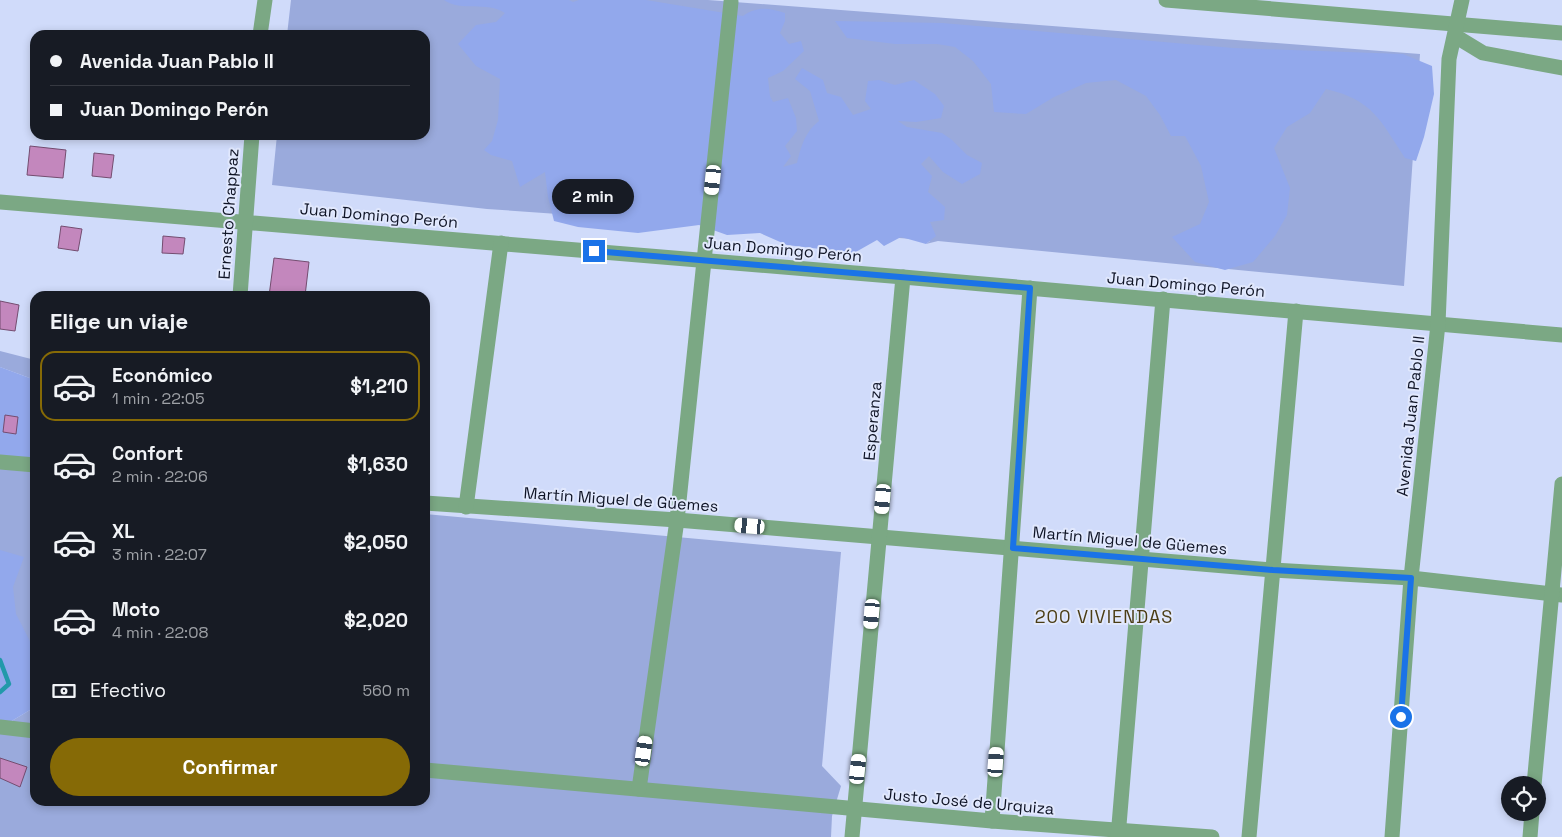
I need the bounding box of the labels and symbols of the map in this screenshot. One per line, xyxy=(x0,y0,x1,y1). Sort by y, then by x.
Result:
street label: Ernesto Chappaz xyxy=(213,148,244,280)
car xyxy=(703,164,722,196)
callout: 2 min xyxy=(553,178,635,214)
street label: Juan Domingo Perón xyxy=(299,198,459,233)
street label: Juan Domingo Perón xyxy=(703,232,863,267)
route end xyxy=(583,240,605,262)
street label: Juan Domingo Perón xyxy=(1106,267,1266,302)
street label: Avenida Juan Pablo II xyxy=(1392,335,1429,498)
street label: Esperanza xyxy=(859,381,886,462)
street label: Martín Miguel de Güemes xyxy=(523,482,719,517)
car xyxy=(874,483,891,515)
car xyxy=(734,517,765,535)
street label: Martín Miguel de Güemes xyxy=(1032,522,1228,559)
car xyxy=(863,598,880,630)
district label: 200 VIVIENDAS xyxy=(1035,605,1173,628)
route start xyxy=(1390,706,1412,728)
car xyxy=(634,735,653,767)
car xyxy=(987,747,1004,777)
car xyxy=(848,753,867,785)
street label: Justo José de Urquiza xyxy=(883,784,1055,819)

